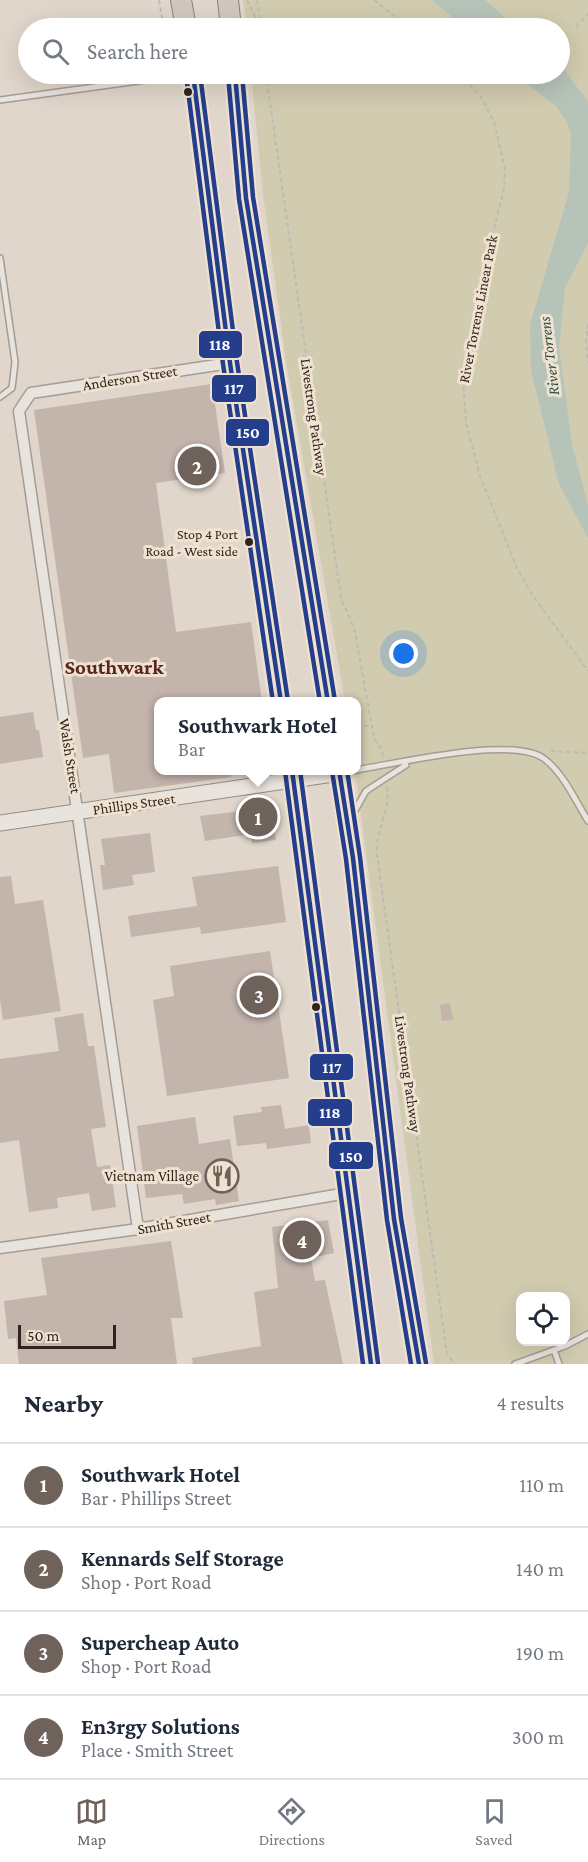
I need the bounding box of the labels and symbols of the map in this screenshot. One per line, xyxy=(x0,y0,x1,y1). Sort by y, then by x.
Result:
unlabelled marker xyxy=(182,86,194,98)
street label: River Torrens Linear Park xyxy=(456,233,500,384)
water label: River Torrens xyxy=(536,316,562,396)
line badge: 118 xyxy=(198,330,243,359)
text: 118 xyxy=(209,336,231,353)
street label: Livestrong Pathway xyxy=(297,357,330,477)
street label: Anderson Street xyxy=(82,362,180,393)
line badge: 117 xyxy=(211,374,257,403)
text: 117 xyxy=(224,380,244,397)
line badge: 150 xyxy=(225,418,270,447)
text: 150 xyxy=(236,424,260,441)
pin: 2 xyxy=(178,444,216,488)
place label: Stop 4 Port Road - West side xyxy=(145,526,238,559)
marker: Stop 4 Port Road - West side xyxy=(243,536,255,548)
your location xyxy=(389,639,418,668)
district label: Southwark xyxy=(64,655,164,679)
street label: Walsh Street xyxy=(56,717,84,796)
street label: Phillips Street xyxy=(92,790,177,819)
pin: 1 xyxy=(238,794,278,840)
pin: 3 xyxy=(240,972,278,1018)
unlabelled marker xyxy=(310,1001,322,1013)
street label: Livestrong Pathway xyxy=(391,1014,424,1134)
line badge: 117 xyxy=(309,1053,354,1081)
text: 117 xyxy=(322,1059,342,1076)
line badge: 118 xyxy=(307,1098,353,1127)
text: 118 xyxy=(319,1104,341,1121)
line badge: 150 xyxy=(328,1141,374,1170)
text: 150 xyxy=(339,1148,363,1165)
restaurant icon: Vietnam Village xyxy=(204,1158,240,1194)
place label: Vietnam Village xyxy=(104,1168,199,1185)
street label: Smith Street xyxy=(136,1209,213,1237)
pin: 4 xyxy=(282,1218,322,1262)
scale bar xyxy=(18,1322,116,1350)

